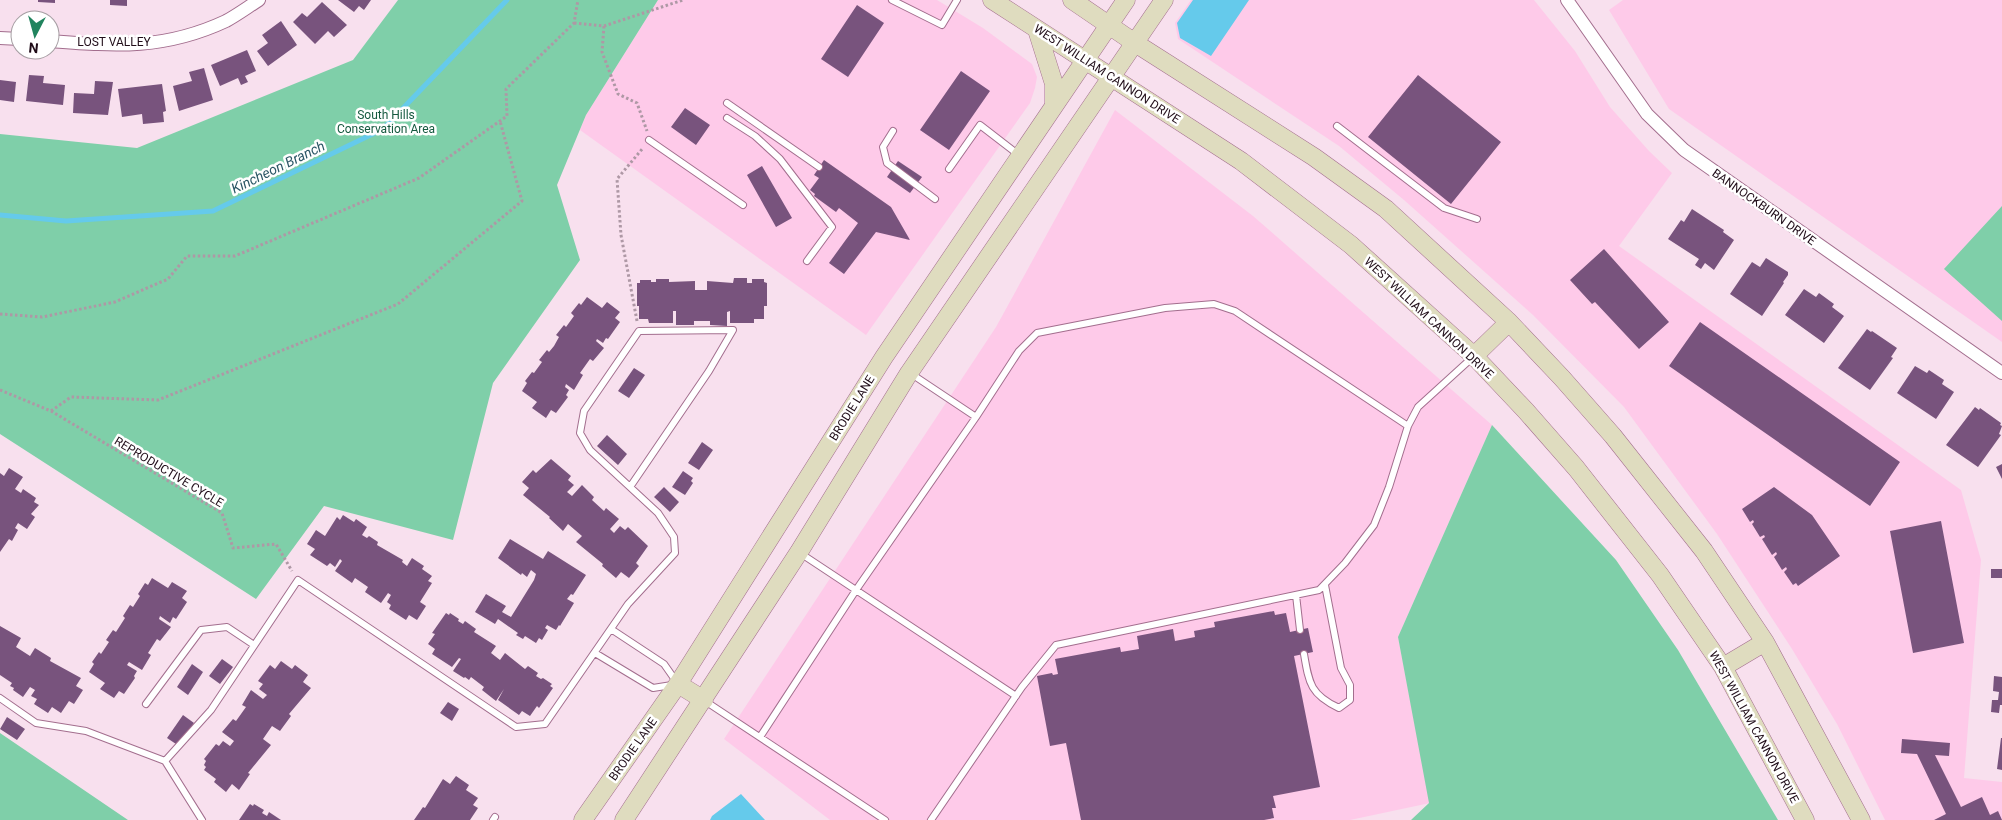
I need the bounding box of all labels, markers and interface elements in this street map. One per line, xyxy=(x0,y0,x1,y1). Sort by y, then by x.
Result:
north arrow xyxy=(10,10,60,60)
street label: WEST WILLIAM CANNON DRIVE xyxy=(1031,21,1183,127)
street label: LOST VALLEY xyxy=(77,35,151,49)
text: N xyxy=(28,39,39,56)
park label: South Hills Conservation Area xyxy=(337,108,435,136)
water label: Kincheon Branch xyxy=(229,137,327,197)
street label: BANNOCKBURN DRIVE xyxy=(1710,166,1819,248)
street label: WEST WILLIAM CANNON DRIVE xyxy=(1362,254,1497,382)
street label: BRODIE LANE xyxy=(826,373,878,443)
street label: REPRODUCTIVE CYCLE xyxy=(112,434,226,510)
street label: WEST WILLIAM CANNON DRIVE xyxy=(1706,649,1802,806)
street label: BRODIE LANE xyxy=(606,715,660,783)

